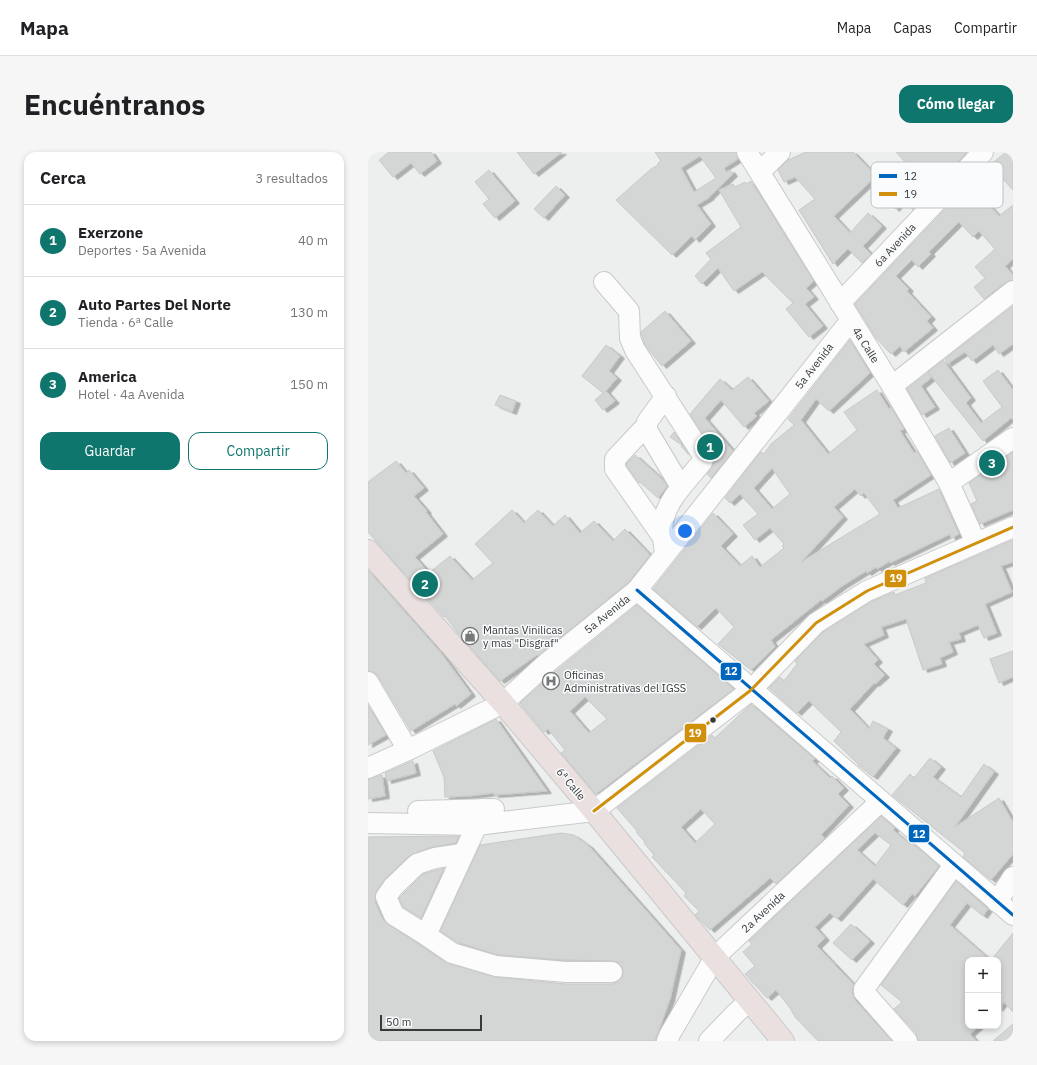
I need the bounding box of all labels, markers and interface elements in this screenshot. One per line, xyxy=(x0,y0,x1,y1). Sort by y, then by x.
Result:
text: Mapa xyxy=(20,16,69,40)
text: Mapa xyxy=(837,19,871,37)
text: Capas xyxy=(893,19,932,37)
text: Compartir xyxy=(954,19,1017,37)
button: Cómo llegar xyxy=(899,85,1013,123)
text: Encuéntranos xyxy=(24,86,205,123)
legend xyxy=(871,162,1003,208)
text: Cerca xyxy=(40,167,86,189)
text: 12 xyxy=(904,169,917,183)
text: 3 resultados xyxy=(255,170,328,187)
text: 19 xyxy=(904,187,917,201)
street label: 6a Avenida xyxy=(871,220,919,270)
text: Exerzone xyxy=(78,223,143,242)
text: 1 xyxy=(49,232,57,249)
text: 40 m xyxy=(298,232,328,249)
text: Deportes · 5a Avenida xyxy=(78,242,206,259)
text: Auto Partes Del Norte xyxy=(78,295,231,314)
text: 2 xyxy=(49,304,57,321)
text: 130 m xyxy=(290,304,328,321)
text: Tienda · 6ª Calle xyxy=(78,314,173,331)
street label: 4a Calle xyxy=(850,324,882,366)
street label: 5a Avenida xyxy=(792,340,836,392)
text: America xyxy=(78,367,137,386)
text: 3 xyxy=(49,376,57,393)
text: 150 m xyxy=(290,376,328,393)
text: Hotel · 4a Avenida xyxy=(78,386,184,403)
button: Guardar xyxy=(40,432,180,470)
button: Compartir xyxy=(188,432,328,470)
pin: 1 xyxy=(697,432,723,462)
pin: 3 xyxy=(979,448,1005,478)
your location xyxy=(675,521,695,541)
pin: 2 xyxy=(412,569,438,599)
line badge: 19 xyxy=(884,569,907,588)
text: 19 xyxy=(889,571,903,585)
street label: 5a Avenida xyxy=(581,591,633,637)
place label: Mantas Vinilicas y mas "Disgraf" xyxy=(483,623,563,650)
shop icon: Mantas Vinilicas y mas "Disgraf" xyxy=(460,626,480,646)
line badge: 12 xyxy=(720,662,742,681)
text: 12 xyxy=(724,664,738,678)
place label: Oficinas Administrativas del IGSS xyxy=(564,668,686,695)
hospital icon: Oficinas Administrativas del IGSS xyxy=(541,671,561,691)
unlabelled marker xyxy=(708,715,718,725)
line badge: 19 xyxy=(684,723,707,743)
text: 19 xyxy=(688,726,702,740)
street label: 6ª Calle xyxy=(553,765,589,803)
line badge: 12 xyxy=(908,824,930,843)
text: 12 xyxy=(912,827,926,841)
street label: 2a Avenida xyxy=(738,888,788,936)
map controls xyxy=(965,957,1001,1029)
button: + xyxy=(965,957,1001,993)
button: − xyxy=(965,993,1001,1029)
scale bar xyxy=(380,1013,482,1032)
text: 50 m xyxy=(386,1015,411,1029)

